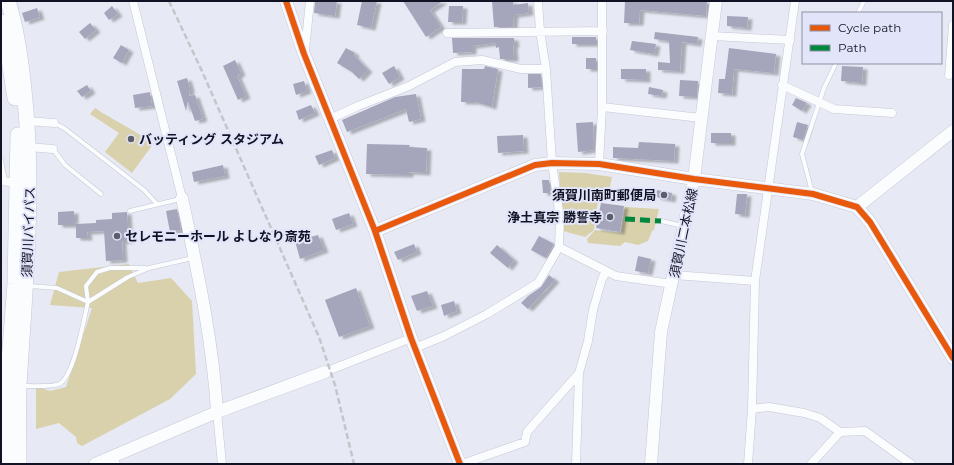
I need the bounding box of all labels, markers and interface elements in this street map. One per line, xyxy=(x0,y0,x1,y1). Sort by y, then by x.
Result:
legend xyxy=(802,12,942,64)
text: Cycle path xyxy=(838,20,901,35)
text: Path xyxy=(838,40,867,55)
place label: バッティング スタジアム xyxy=(139,131,284,147)
marker: バッティング スタジアム xyxy=(126,134,136,144)
street label: 須賀川バイパス xyxy=(18,186,38,278)
place label: 須賀川南町郵便局 xyxy=(552,187,656,203)
street label: 須賀川二本松線 xyxy=(666,187,700,279)
marker: 須賀川南町郵便局 xyxy=(659,190,669,200)
place label: 浄土真宗 勝誓寺 xyxy=(507,209,602,225)
marker: 浄土真宗 勝誓寺 xyxy=(605,212,615,222)
place label: セレモニーホール よしなり斎苑 xyxy=(125,228,311,244)
marker: セレモニーホール よしなり斎苑 xyxy=(112,231,122,241)

